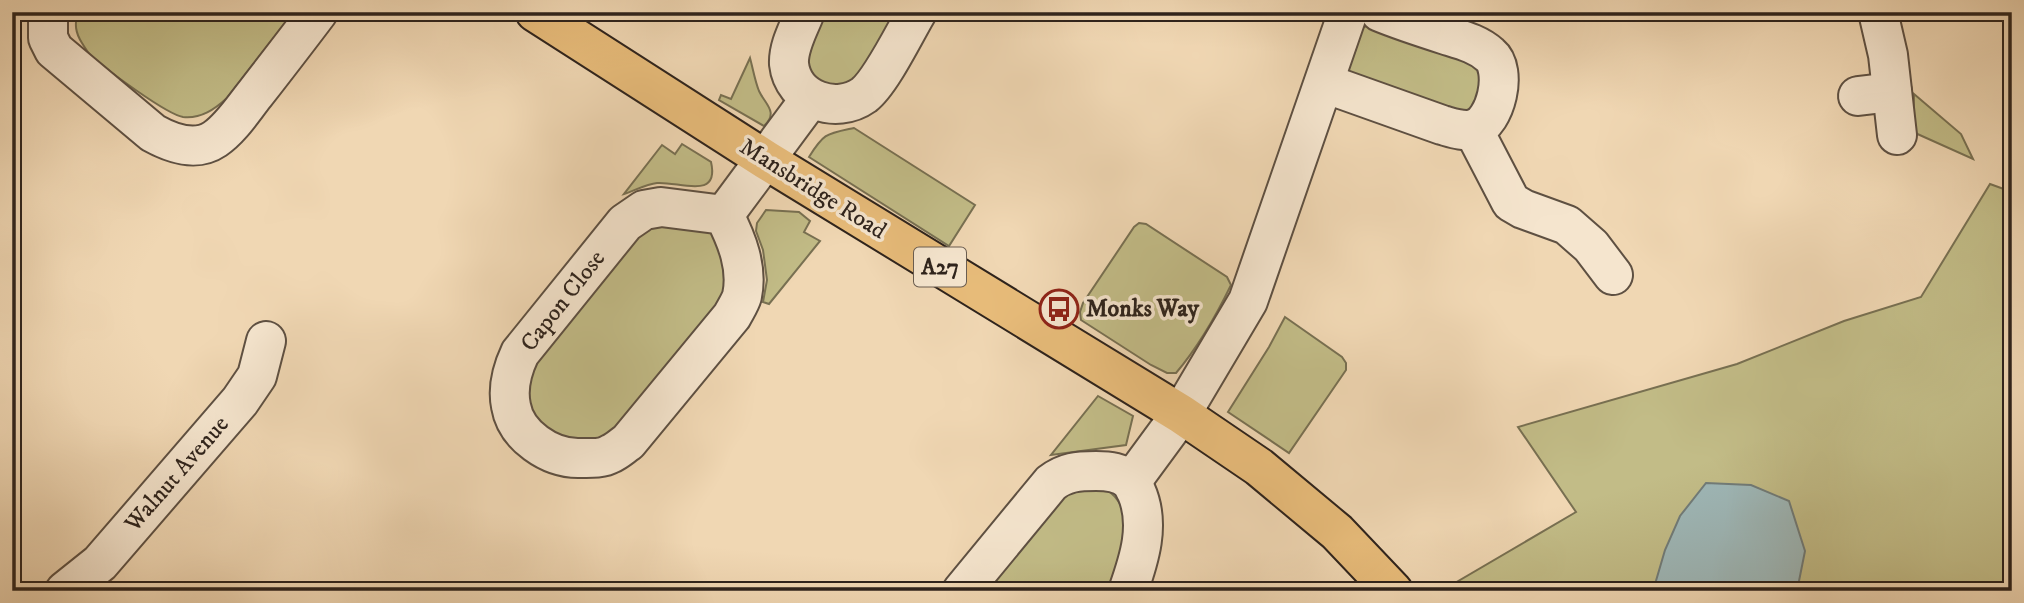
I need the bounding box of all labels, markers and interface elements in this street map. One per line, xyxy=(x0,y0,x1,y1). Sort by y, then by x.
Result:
street label: Mansbridge Road xyxy=(734,132,892,246)
street label: Capon Close xyxy=(514,244,612,358)
road number: A27 xyxy=(914,248,966,286)
bus stop icon: Monks Way xyxy=(1038,288,1080,330)
place label: Monks Way xyxy=(1086,294,1199,324)
street label: Walnut Avenue xyxy=(118,410,236,539)

